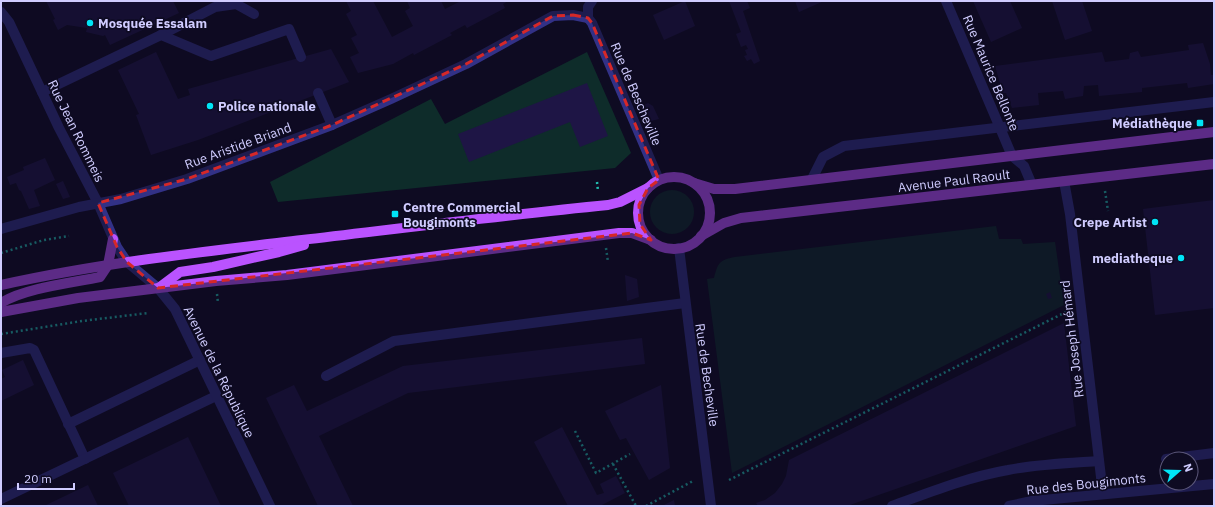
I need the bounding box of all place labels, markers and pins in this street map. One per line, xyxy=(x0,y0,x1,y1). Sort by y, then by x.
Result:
place label: Mosquée Essalam xyxy=(98,15,207,32)
marker: Mosquée Essalam xyxy=(85,18,95,28)
place label: Police nationale xyxy=(218,98,316,115)
marker: Police nationale xyxy=(205,101,215,111)
place label: Médiathèque xyxy=(1112,115,1192,132)
marker: Médiathèque xyxy=(1195,118,1205,128)
place label: Centre Commercial Bougimonts xyxy=(403,199,520,231)
marker: Centre Commercial Bougimonts xyxy=(390,209,400,219)
place label: Crepe Artist xyxy=(1073,214,1147,231)
marker: Crepe Artist xyxy=(1150,217,1160,227)
place label: mediatheque xyxy=(1092,250,1173,267)
marker: mediatheque xyxy=(1176,253,1186,263)

